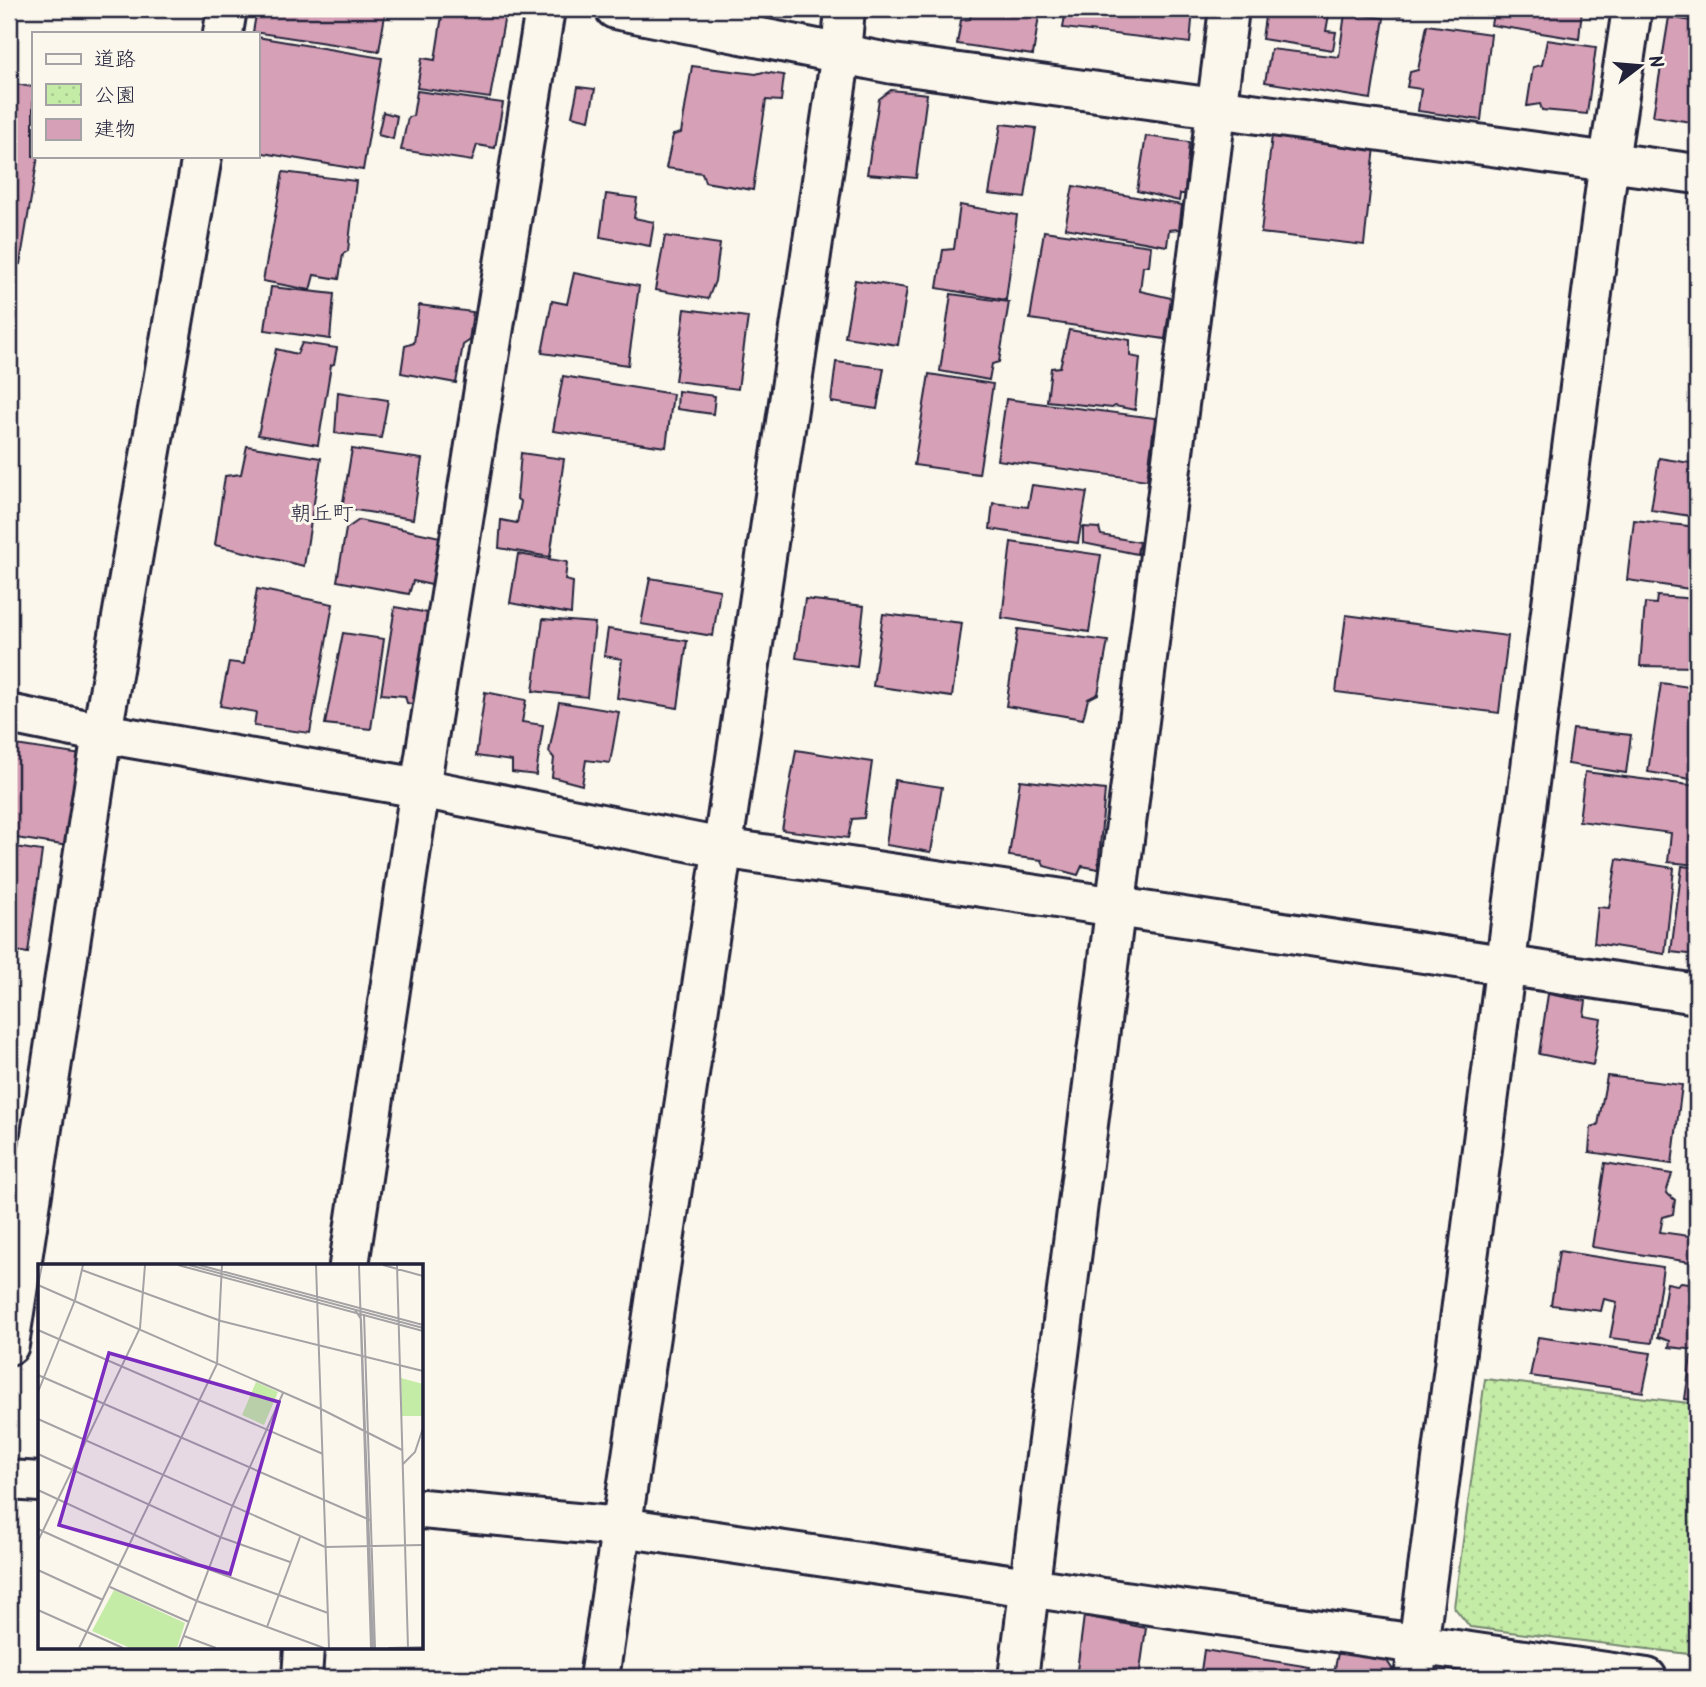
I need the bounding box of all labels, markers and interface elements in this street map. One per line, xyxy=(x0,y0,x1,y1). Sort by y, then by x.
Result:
legend xyxy=(32,32,259,158)
north arrow xyxy=(1604,32,1674,102)
text: 道路 xyxy=(94,44,136,77)
text: N xyxy=(1638,52,1670,72)
text: 公園 xyxy=(94,80,136,113)
text: 建物 xyxy=(94,114,136,147)
district label: 朝丘町 xyxy=(291,498,354,531)
inset map xyxy=(38,1264,424,1648)

